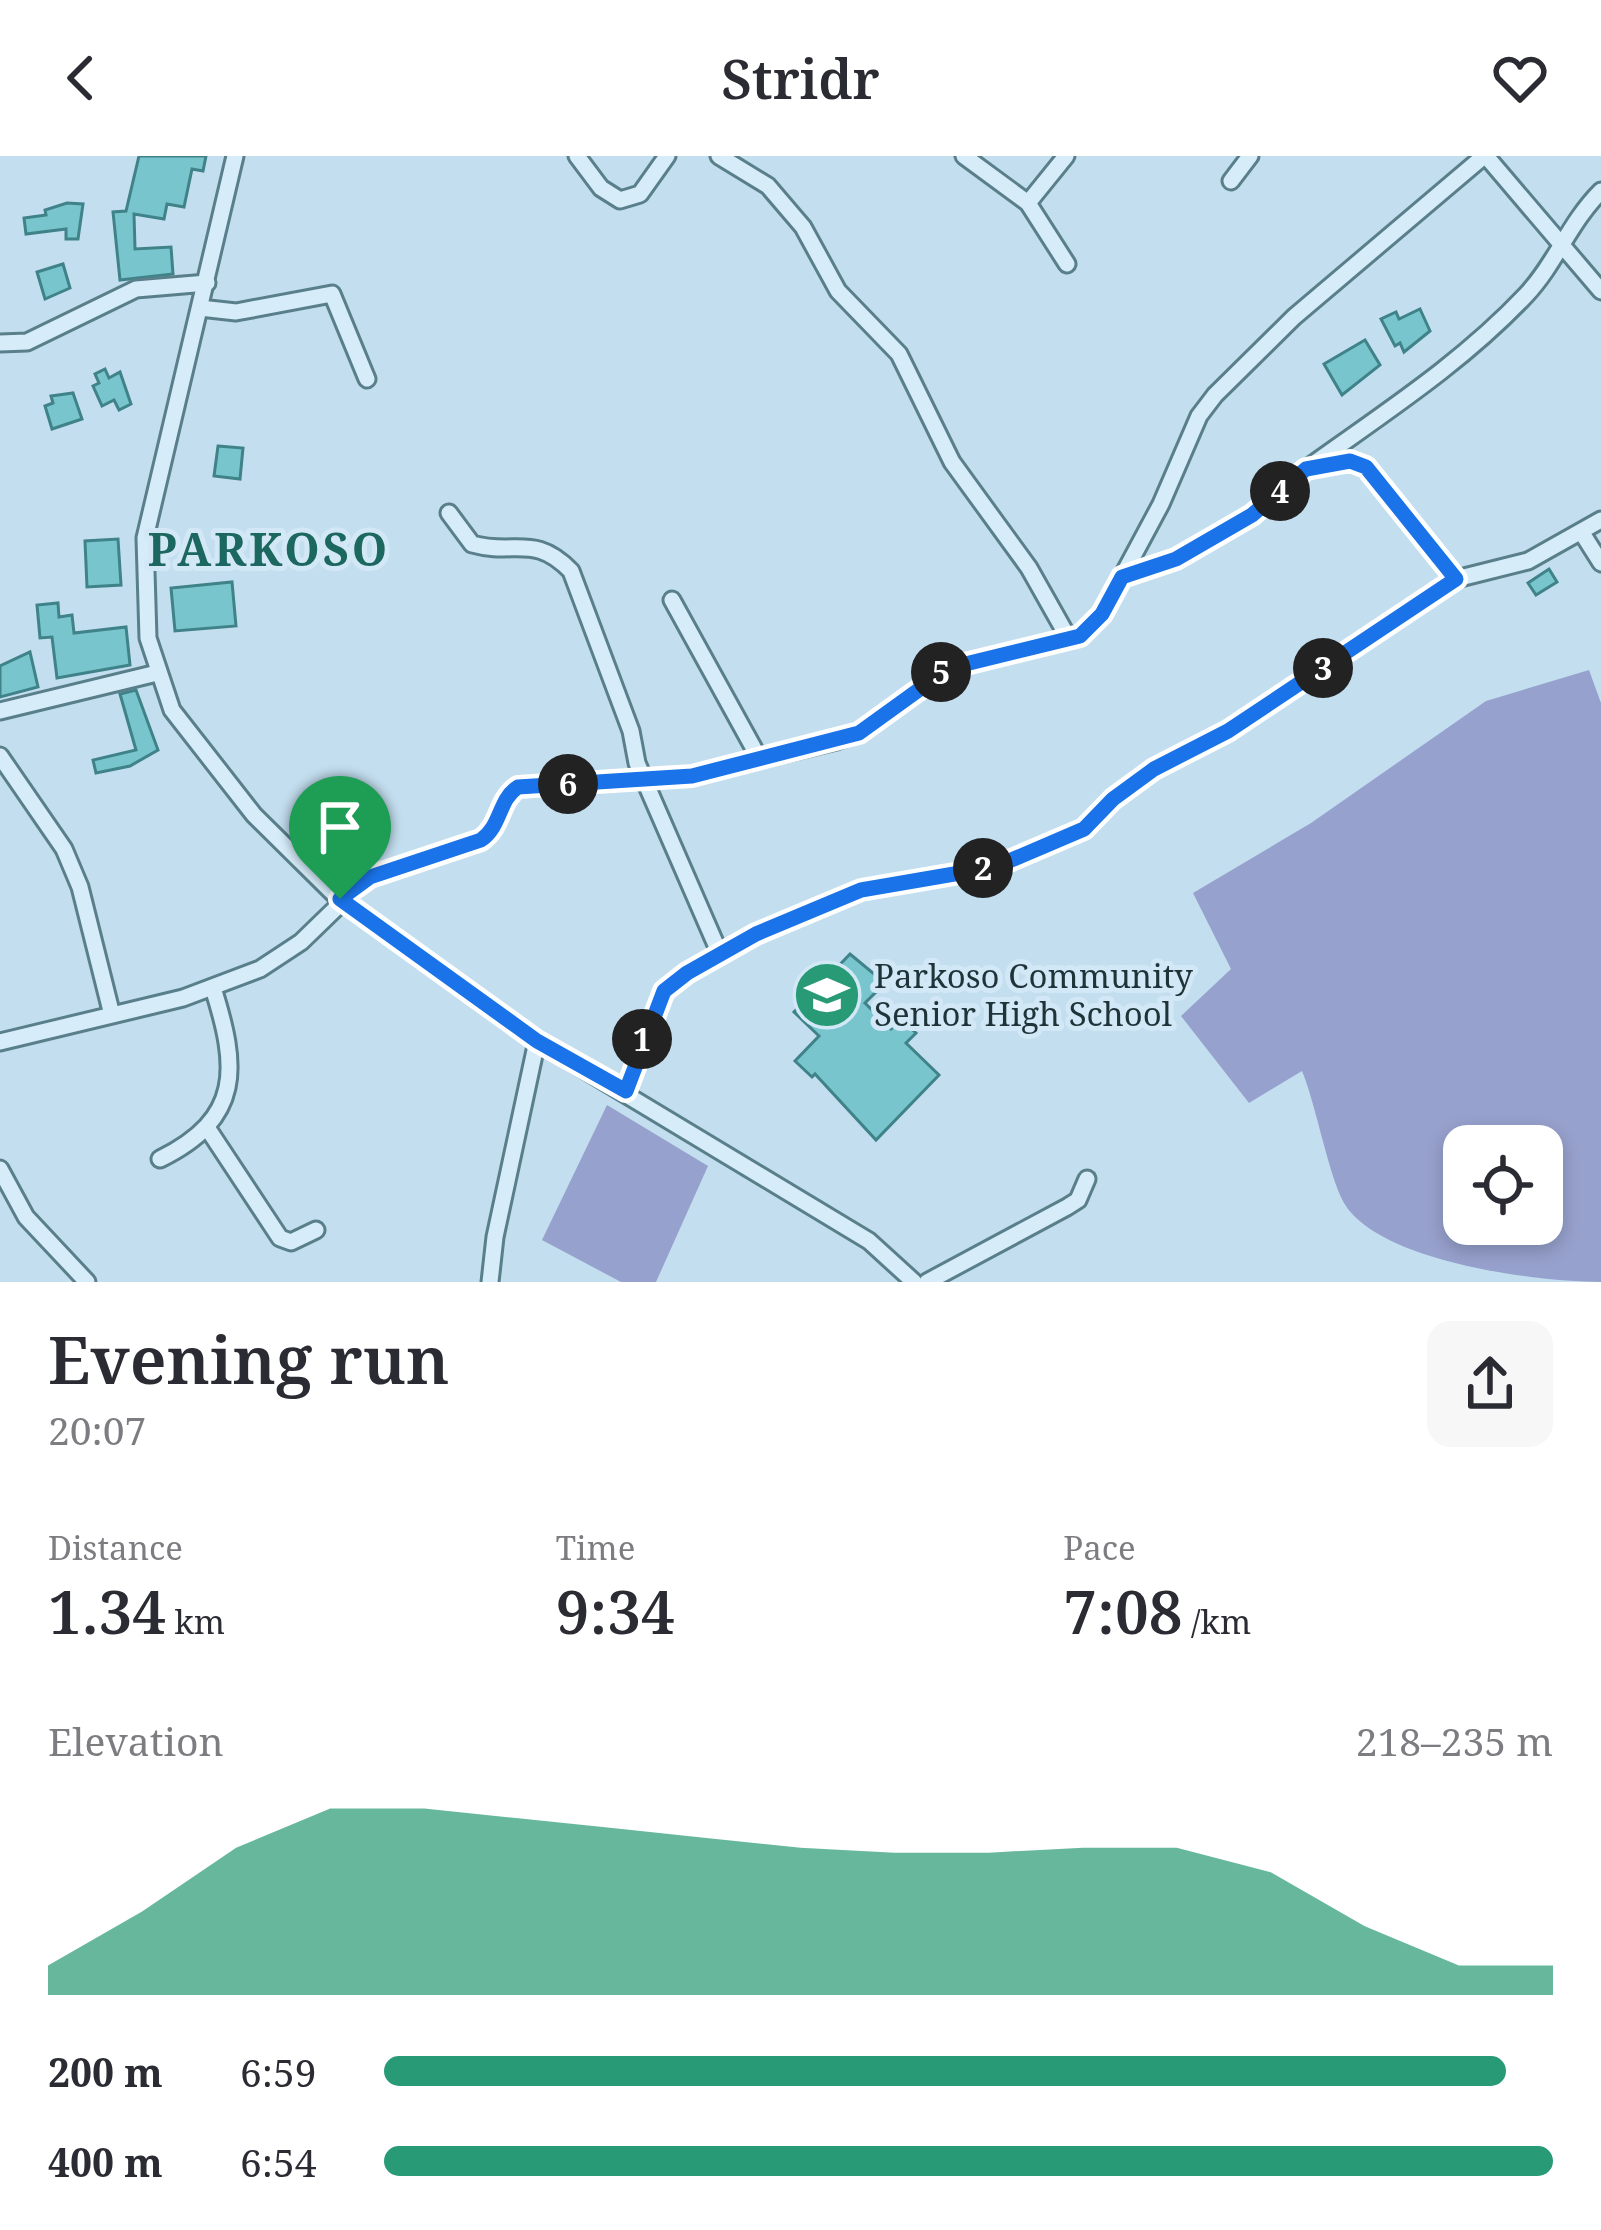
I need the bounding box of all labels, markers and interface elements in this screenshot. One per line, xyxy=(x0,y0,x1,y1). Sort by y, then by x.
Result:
text: Stridr xyxy=(721,41,880,115)
icon: back xyxy=(48,45,114,111)
icon: heart xyxy=(1487,45,1553,111)
pin: 4 xyxy=(1250,461,1310,521)
text: 4 xyxy=(1271,468,1289,513)
district label: PARKOSO xyxy=(148,518,390,579)
pin: 3 xyxy=(1293,638,1353,698)
pin: 5 xyxy=(911,642,971,702)
text: 3 xyxy=(1314,645,1332,690)
text: 5 xyxy=(932,649,950,694)
pin: 6 xyxy=(538,754,598,814)
text: 6 xyxy=(559,761,577,806)
pin xyxy=(289,776,391,899)
icon: arrive xyxy=(307,794,373,860)
pin: 2 xyxy=(953,838,1013,898)
text: 2 xyxy=(974,845,992,890)
place label: Parkoso Community Senior High School xyxy=(874,953,1193,1036)
school or university icon: Parkoso Community Senior High School xyxy=(792,960,862,1030)
pin: 1 xyxy=(612,1009,672,1069)
text: 1 xyxy=(633,1016,651,1061)
map controls xyxy=(1443,1125,1563,1245)
button: locate xyxy=(1443,1125,1563,1245)
text: Evening run xyxy=(48,1313,449,1403)
button: share xyxy=(1427,1321,1553,1447)
text: 20:07 xyxy=(48,1403,146,1456)
text: Distance xyxy=(48,1525,183,1570)
text: Time xyxy=(556,1525,635,1570)
text: Pace xyxy=(1063,1525,1136,1570)
text: 1.34 xyxy=(48,1570,166,1652)
text: 9:34 xyxy=(556,1570,675,1652)
text: 7:08 xyxy=(1063,1570,1183,1652)
text: km xyxy=(166,1599,225,1644)
text: /km xyxy=(1183,1599,1251,1644)
text: Elevation xyxy=(48,1714,224,1767)
text: 218–235 m xyxy=(1356,1714,1553,1767)
text: 200 m xyxy=(48,2045,163,2098)
text: 6:59 xyxy=(240,2045,317,2098)
text: 400 m xyxy=(48,2135,163,2188)
text: 6:54 xyxy=(240,2135,317,2188)

